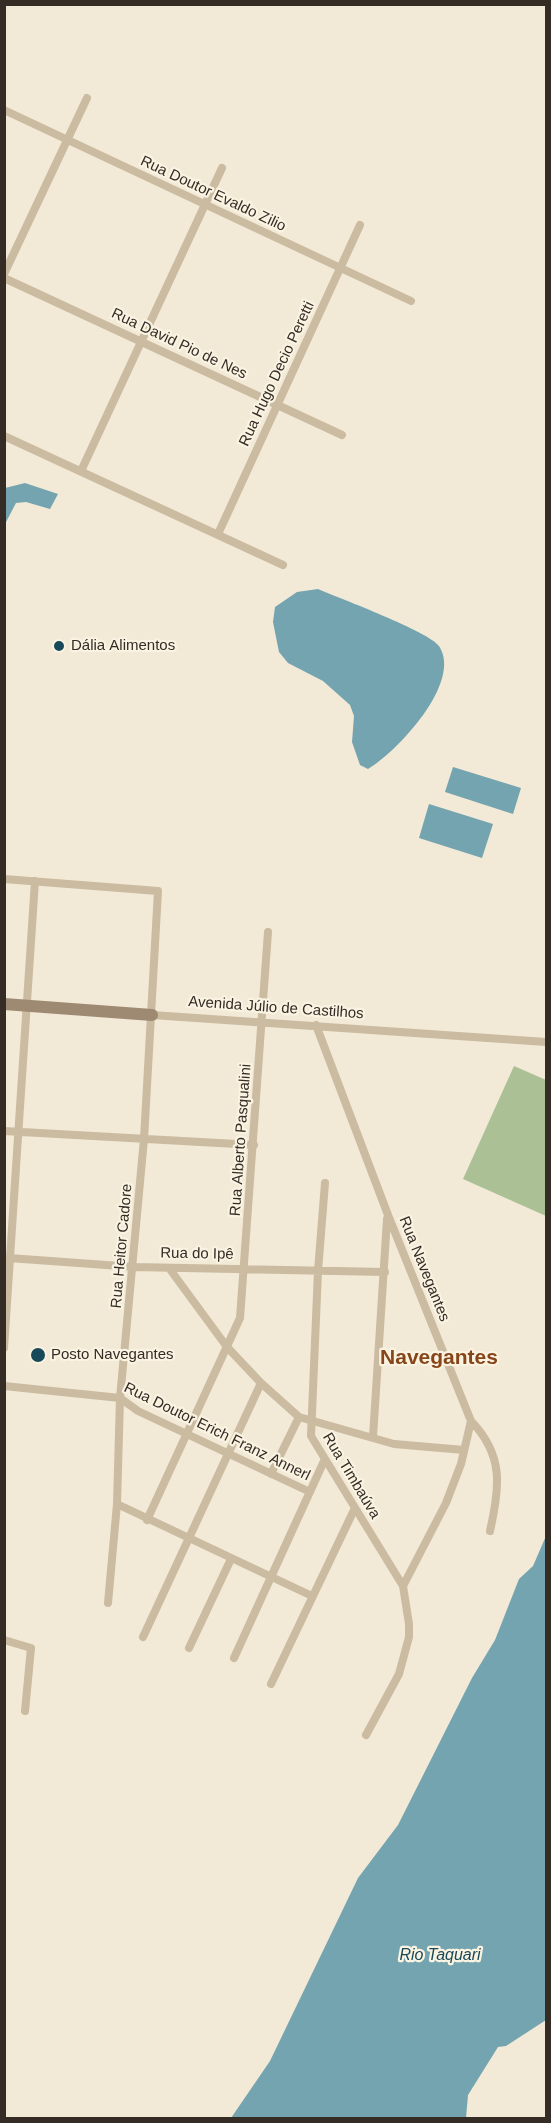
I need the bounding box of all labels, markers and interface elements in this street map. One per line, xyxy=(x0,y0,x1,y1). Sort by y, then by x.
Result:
street label: Rua Doutor Evaldo Zilio xyxy=(137,152,289,236)
street label: Rua Hugo Decio Peretti xyxy=(236,299,318,449)
street label: Rua David Pio de Nes xyxy=(108,305,250,383)
place label: Dália Alimentos xyxy=(71,637,175,655)
marker: Dália Alimentos xyxy=(52,639,66,653)
street label: Avenida Júlio de Castilhos xyxy=(188,993,364,1023)
street label: Rua Alberto Pasqualini xyxy=(227,1063,255,1217)
street label: Rua Heitor Cadore xyxy=(108,1183,136,1309)
street label: Rua Navegantes xyxy=(395,1214,453,1324)
street label: Rua do Ipê xyxy=(160,1244,234,1264)
district label: Navegantes xyxy=(380,1345,498,1371)
marker: Posto Navegantes xyxy=(29,1346,47,1364)
place label: Posto Navegantes xyxy=(51,1346,174,1364)
street label: Rua Doutor Erich Franz Annerl xyxy=(121,1379,313,1485)
street label: Rua Timbaúva xyxy=(318,1430,384,1522)
water label: Rio Taquari xyxy=(399,1946,481,1966)

